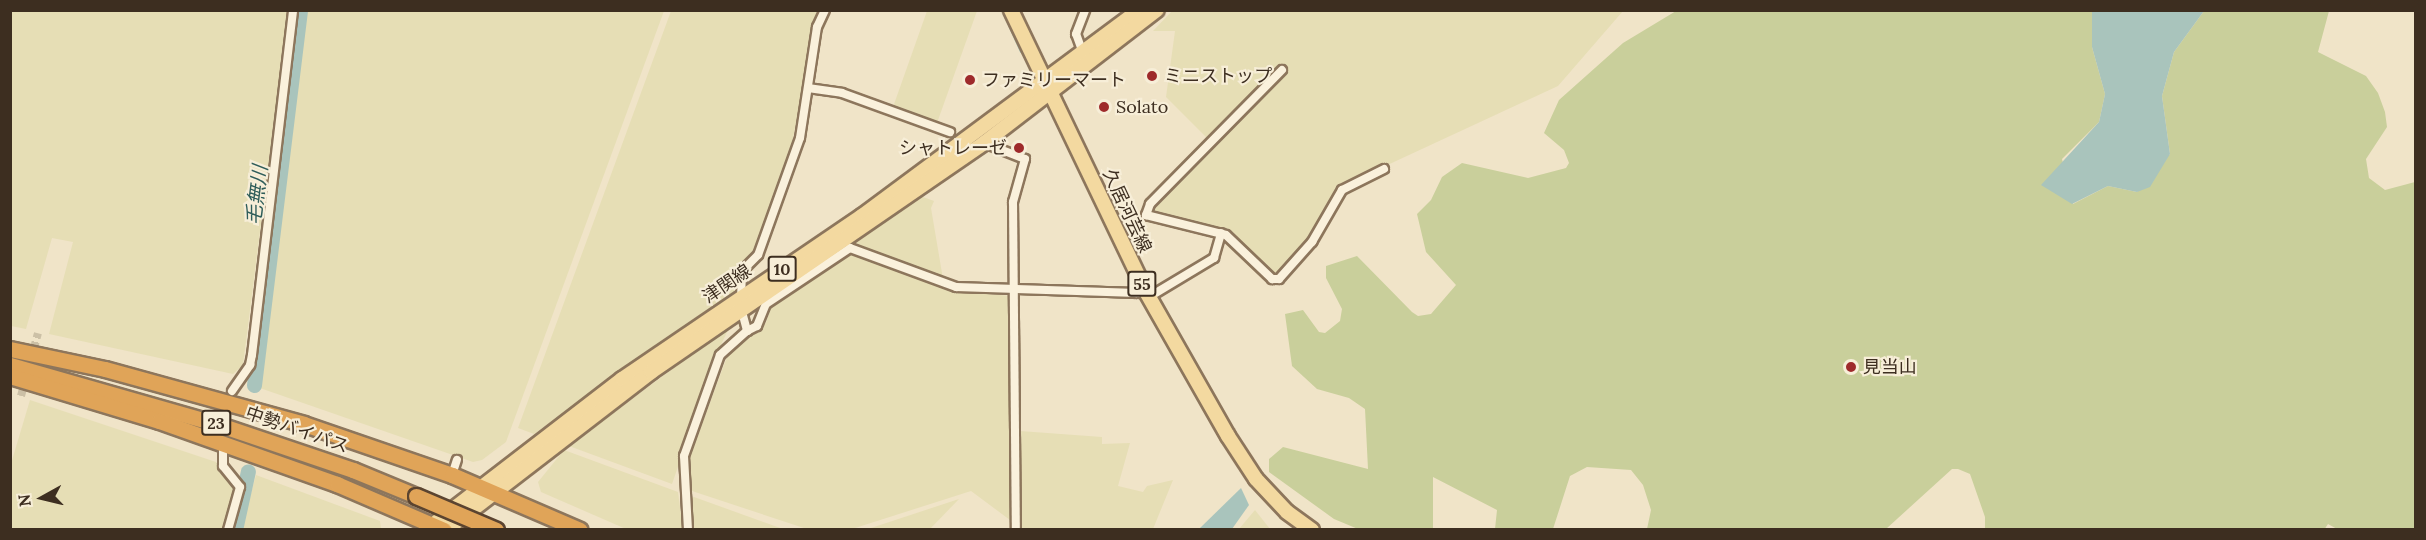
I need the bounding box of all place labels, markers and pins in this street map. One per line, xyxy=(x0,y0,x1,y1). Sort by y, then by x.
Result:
place label: ミニストップ xyxy=(1164,65,1272,87)
place label: ファミリーマート xyxy=(982,69,1126,91)
marker: ミニストップ xyxy=(1145,69,1159,83)
marker: ファミリーマート xyxy=(963,73,977,87)
place label: Solato xyxy=(1116,96,1168,118)
marker: Solato xyxy=(1097,100,1111,114)
place label: シャトレーゼ xyxy=(899,137,1007,159)
marker: シャトレーゼ xyxy=(1012,141,1026,155)
place label: 見当山 xyxy=(1863,356,1917,378)
marker: 見当山 xyxy=(1844,360,1858,374)

